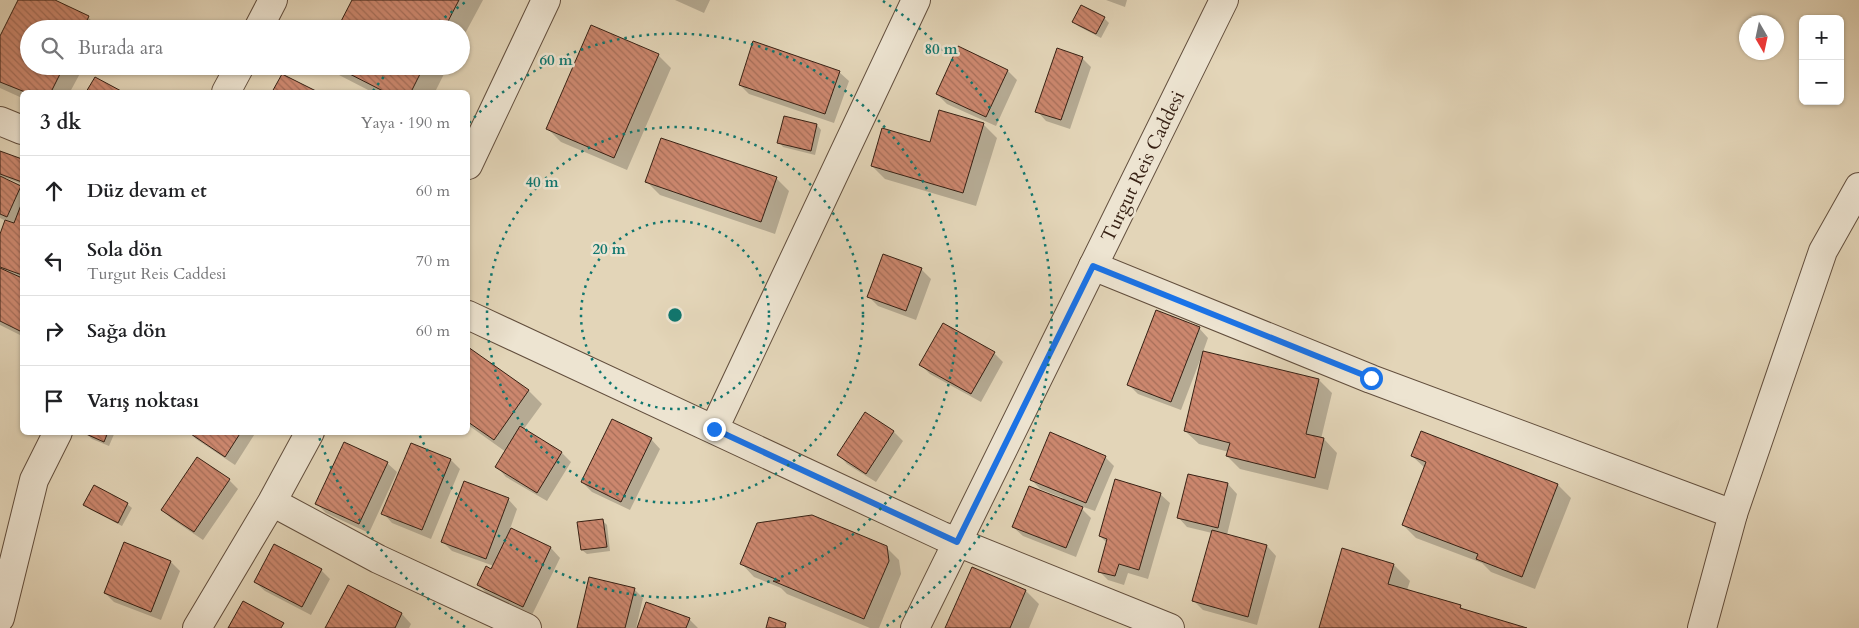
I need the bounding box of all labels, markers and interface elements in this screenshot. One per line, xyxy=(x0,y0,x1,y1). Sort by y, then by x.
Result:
north arrow xyxy=(1739,15,1784,60)
map controls xyxy=(1799,15,1844,105)
button: + xyxy=(1799,15,1844,60)
search box xyxy=(20,20,470,75)
icon: search xyxy=(38,34,66,62)
text: Burada ara xyxy=(78,35,163,61)
text: 80 m xyxy=(924,39,958,59)
text: 60 m xyxy=(539,50,573,70)
button: − xyxy=(1799,60,1844,105)
street label: Turgut Reis Caddesi xyxy=(1095,86,1191,246)
text: 3 dk xyxy=(40,108,81,137)
text: Yaya · 190 m xyxy=(361,112,450,134)
text: 40 m xyxy=(525,172,559,192)
icon: ahead xyxy=(40,177,68,205)
text: Düz devam et xyxy=(87,178,207,204)
text: 60 m xyxy=(416,180,450,202)
text: Sola dön xyxy=(87,237,162,263)
text: 20 m xyxy=(592,239,626,259)
icon: left xyxy=(40,247,68,275)
text: 70 m xyxy=(416,250,450,272)
text: Turgut Reis Caddesi xyxy=(87,263,226,285)
centre of rings xyxy=(666,306,684,324)
icon: right xyxy=(40,317,68,345)
text: Sağa dön xyxy=(87,318,167,344)
text: 60 m xyxy=(416,320,450,342)
route start xyxy=(1360,367,1383,390)
icon: arrive xyxy=(40,387,68,415)
text: Varış noktası xyxy=(87,388,199,414)
route end xyxy=(703,418,726,441)

